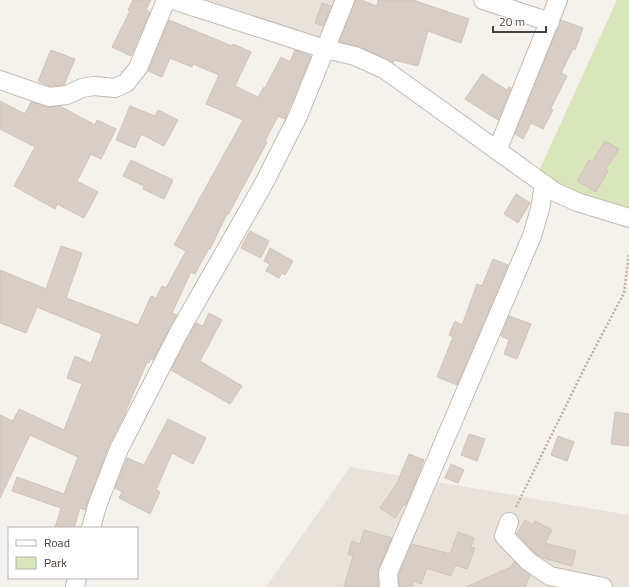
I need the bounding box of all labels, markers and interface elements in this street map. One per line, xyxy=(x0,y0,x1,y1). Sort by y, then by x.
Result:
scale bar xyxy=(493,8,546,34)
text: 20 m xyxy=(499,12,525,31)
legend xyxy=(8,527,138,579)
text: Road xyxy=(44,533,70,552)
text: Park xyxy=(44,553,67,572)

